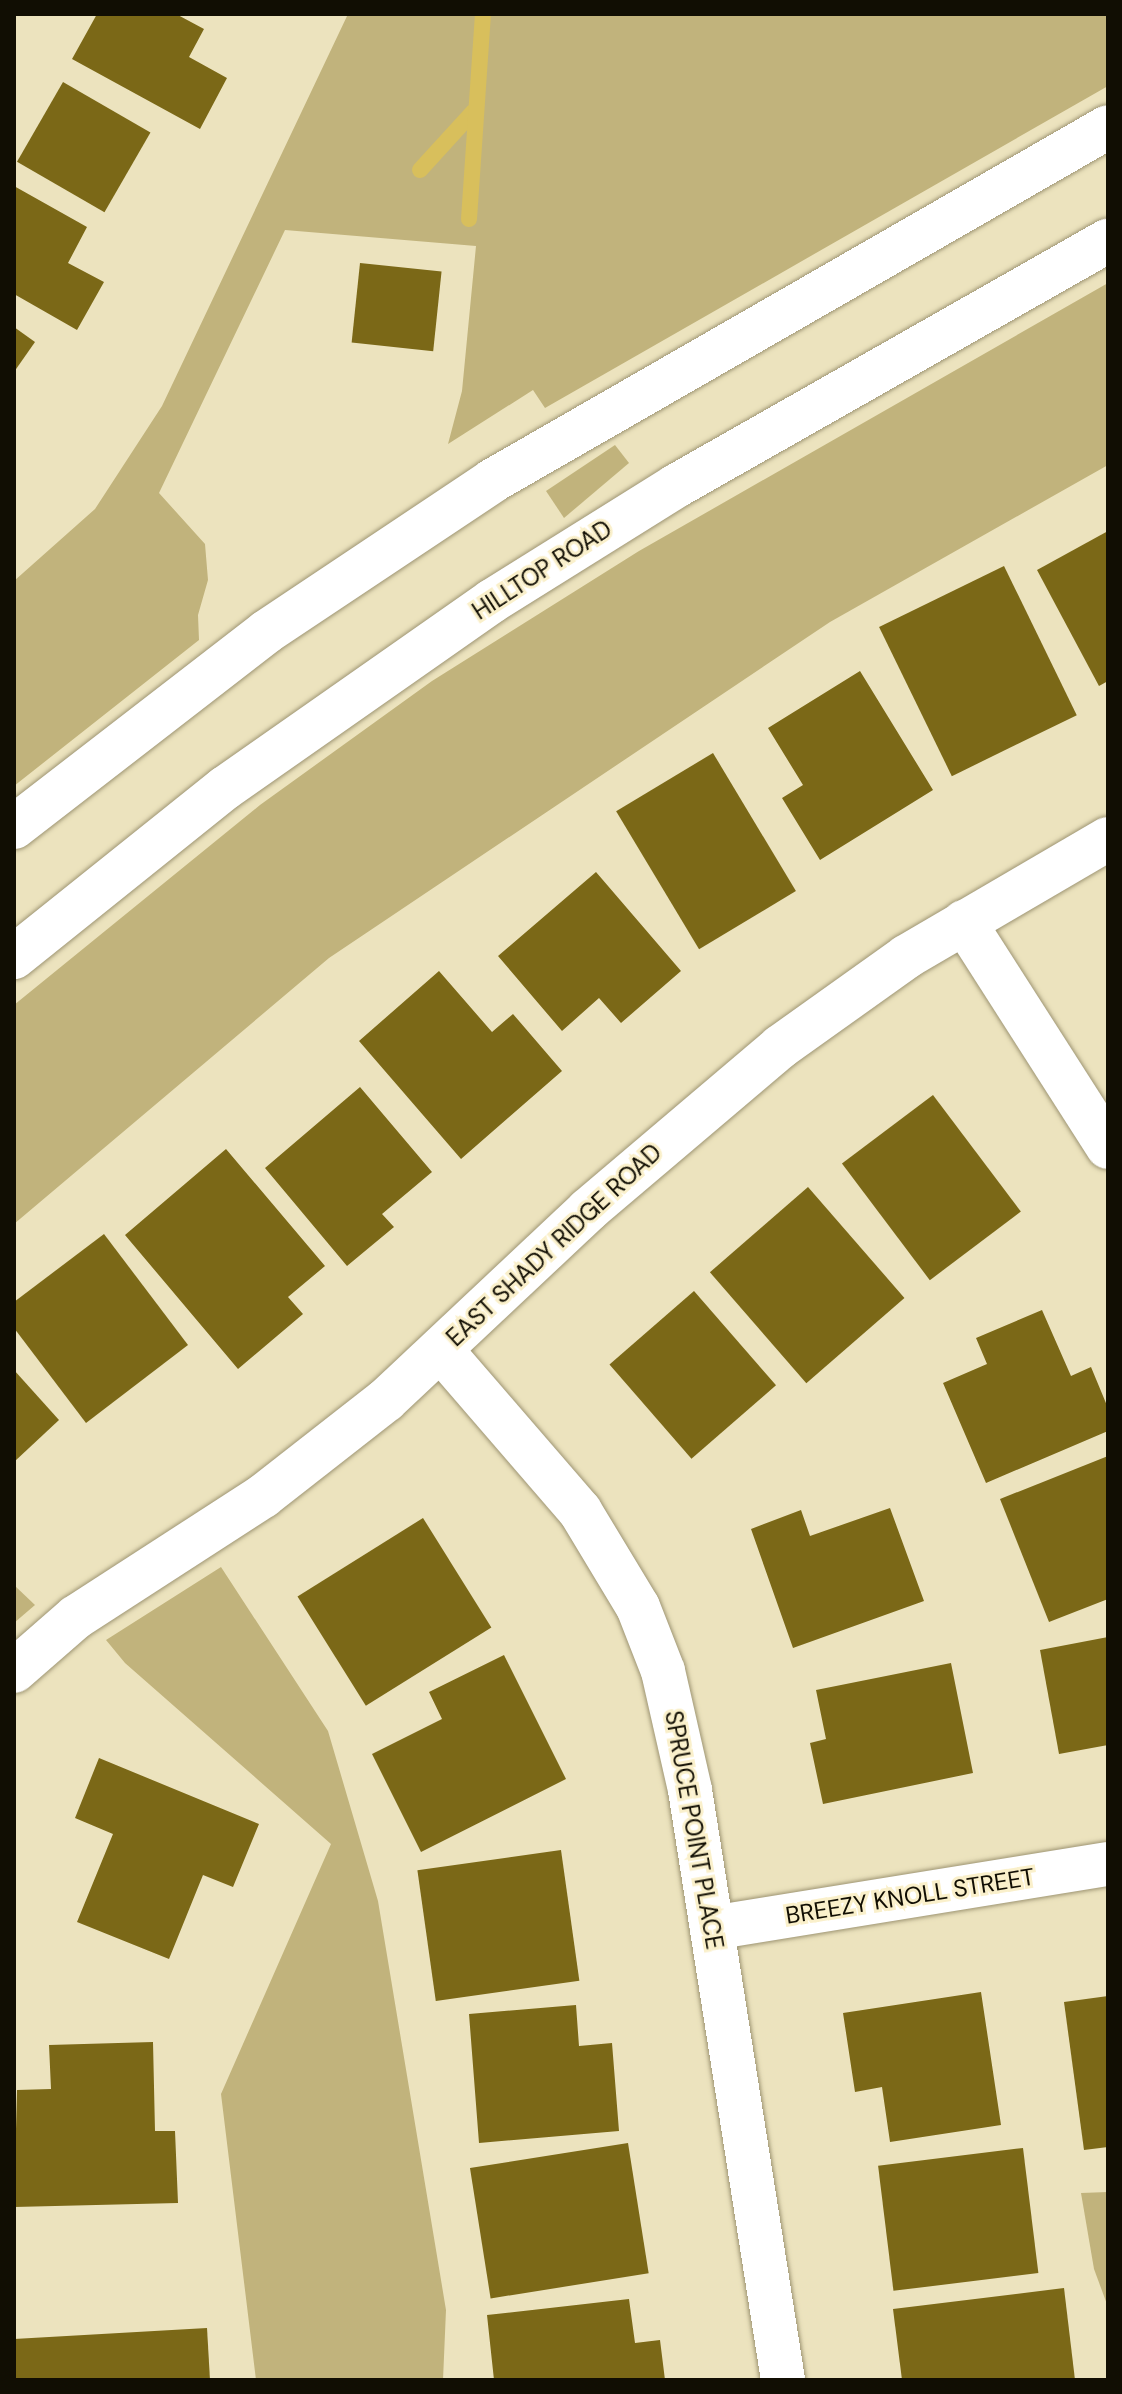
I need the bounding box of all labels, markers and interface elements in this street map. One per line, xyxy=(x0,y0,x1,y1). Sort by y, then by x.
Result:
street label: HILLTOP ROAD xyxy=(467,514,617,626)
street label: EAST SHADY RIDGE ROAD xyxy=(441,1138,667,1352)
street label: SPRUCE POINT PLACE xyxy=(659,1708,729,1952)
street label: BREEZY KNOLL STREET xyxy=(783,1862,1037,1930)

